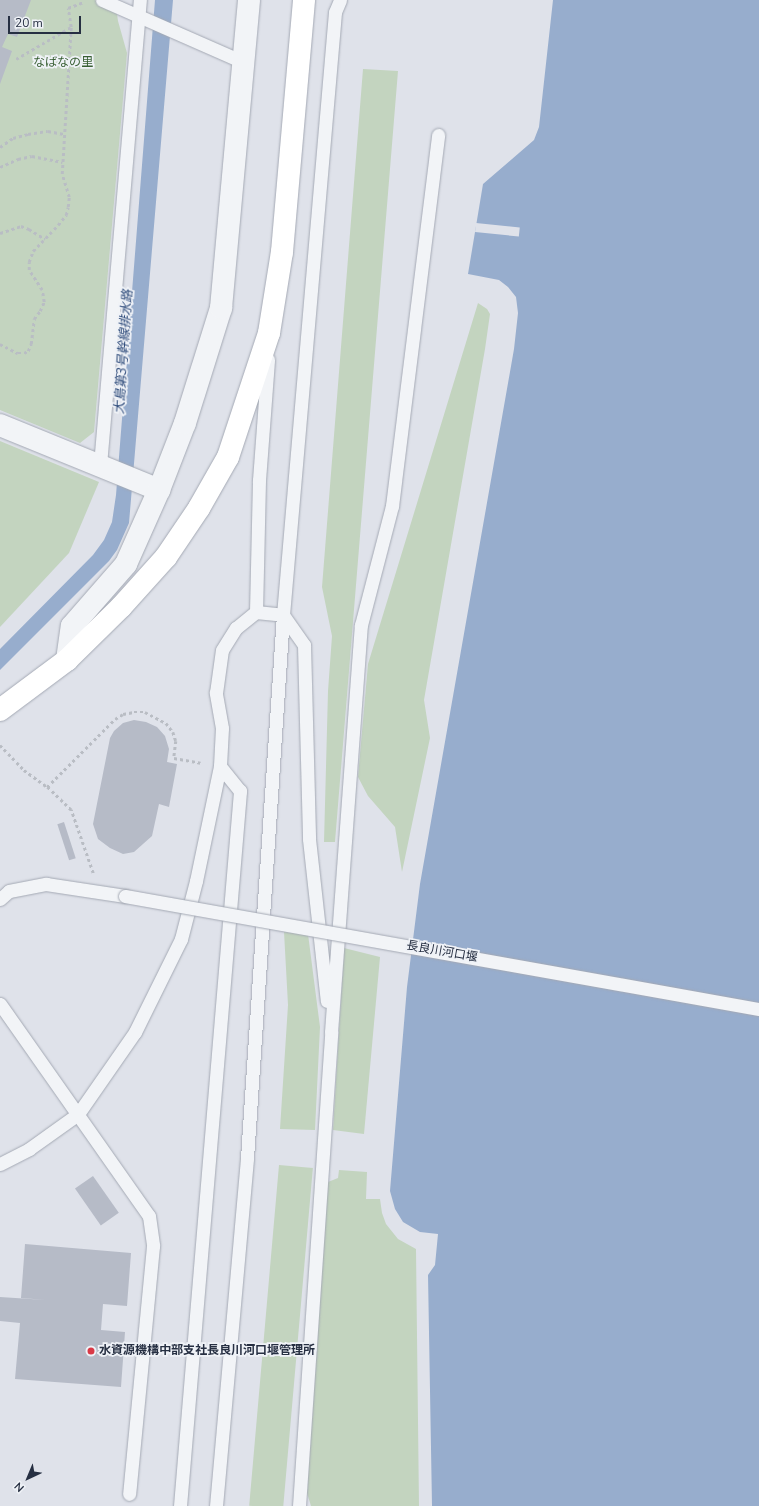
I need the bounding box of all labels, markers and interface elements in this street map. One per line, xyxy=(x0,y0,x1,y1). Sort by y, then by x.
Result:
scale bar xyxy=(10,8,83,34)
text: 20 m xyxy=(15,15,43,31)
park label: なばなの里 xyxy=(33,56,93,70)
water label: 大島第3号幹線排水路 xyxy=(112,289,136,415)
street label: 長良川河口堰 xyxy=(405,939,479,965)
place label: 水資源機構中部支社長良川河口堰管理所 xyxy=(99,1344,315,1358)
marker: 水資源機構中部支社長良川河口堰管理所 xyxy=(86,1346,96,1356)
north arrow xyxy=(8,1458,48,1498)
text: N xyxy=(11,1479,27,1495)

